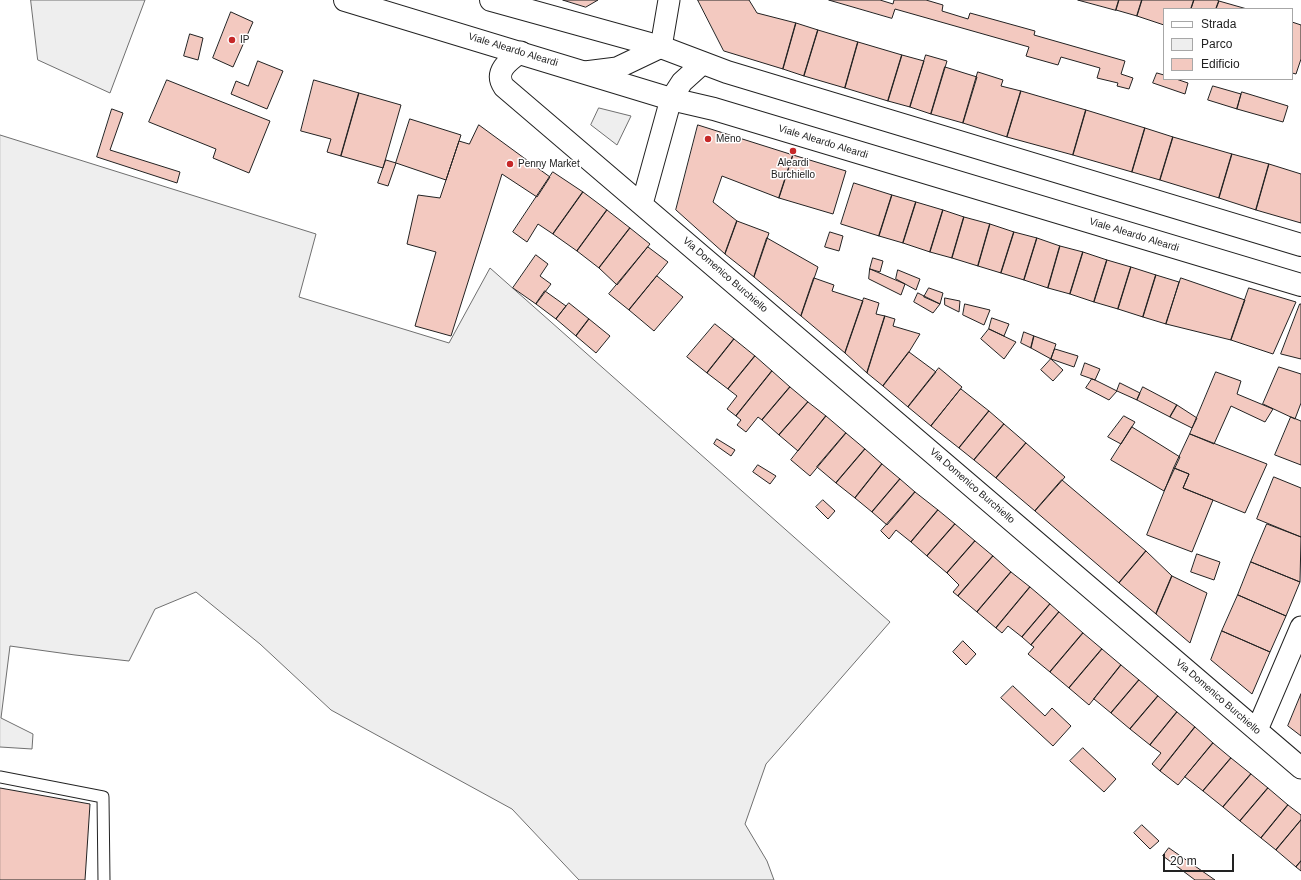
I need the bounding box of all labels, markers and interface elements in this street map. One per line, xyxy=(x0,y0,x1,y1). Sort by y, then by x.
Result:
legend xyxy=(1163,8,1293,80)
text: Strada xyxy=(1201,17,1236,31)
street label: Viale Aleardo Aleardi xyxy=(467,31,559,69)
place label: IP xyxy=(240,34,249,46)
marker: IP xyxy=(227,35,237,45)
text: Parco xyxy=(1201,37,1232,51)
text: Edificio xyxy=(1201,57,1240,71)
street label: Viale Aleardo Aleardi xyxy=(777,123,869,161)
place label: Meno xyxy=(716,133,741,145)
marker: Meno xyxy=(703,134,713,144)
marker: Aleardi Burchiello xyxy=(788,146,798,156)
place label: Aleardi Burchiello xyxy=(771,157,815,180)
place label: Penny Market xyxy=(518,158,580,170)
marker: Penny Market xyxy=(505,159,515,169)
street label: Viale Aleardo Aleardi xyxy=(1088,216,1180,254)
street label: Via Domenico Burchiello xyxy=(680,235,770,315)
street label: Via Domenico Burchiello xyxy=(927,446,1017,526)
street label: Via Domenico Burchiello xyxy=(1173,657,1263,737)
scale bar xyxy=(1165,846,1236,872)
text: 20 m xyxy=(1170,854,1197,868)

